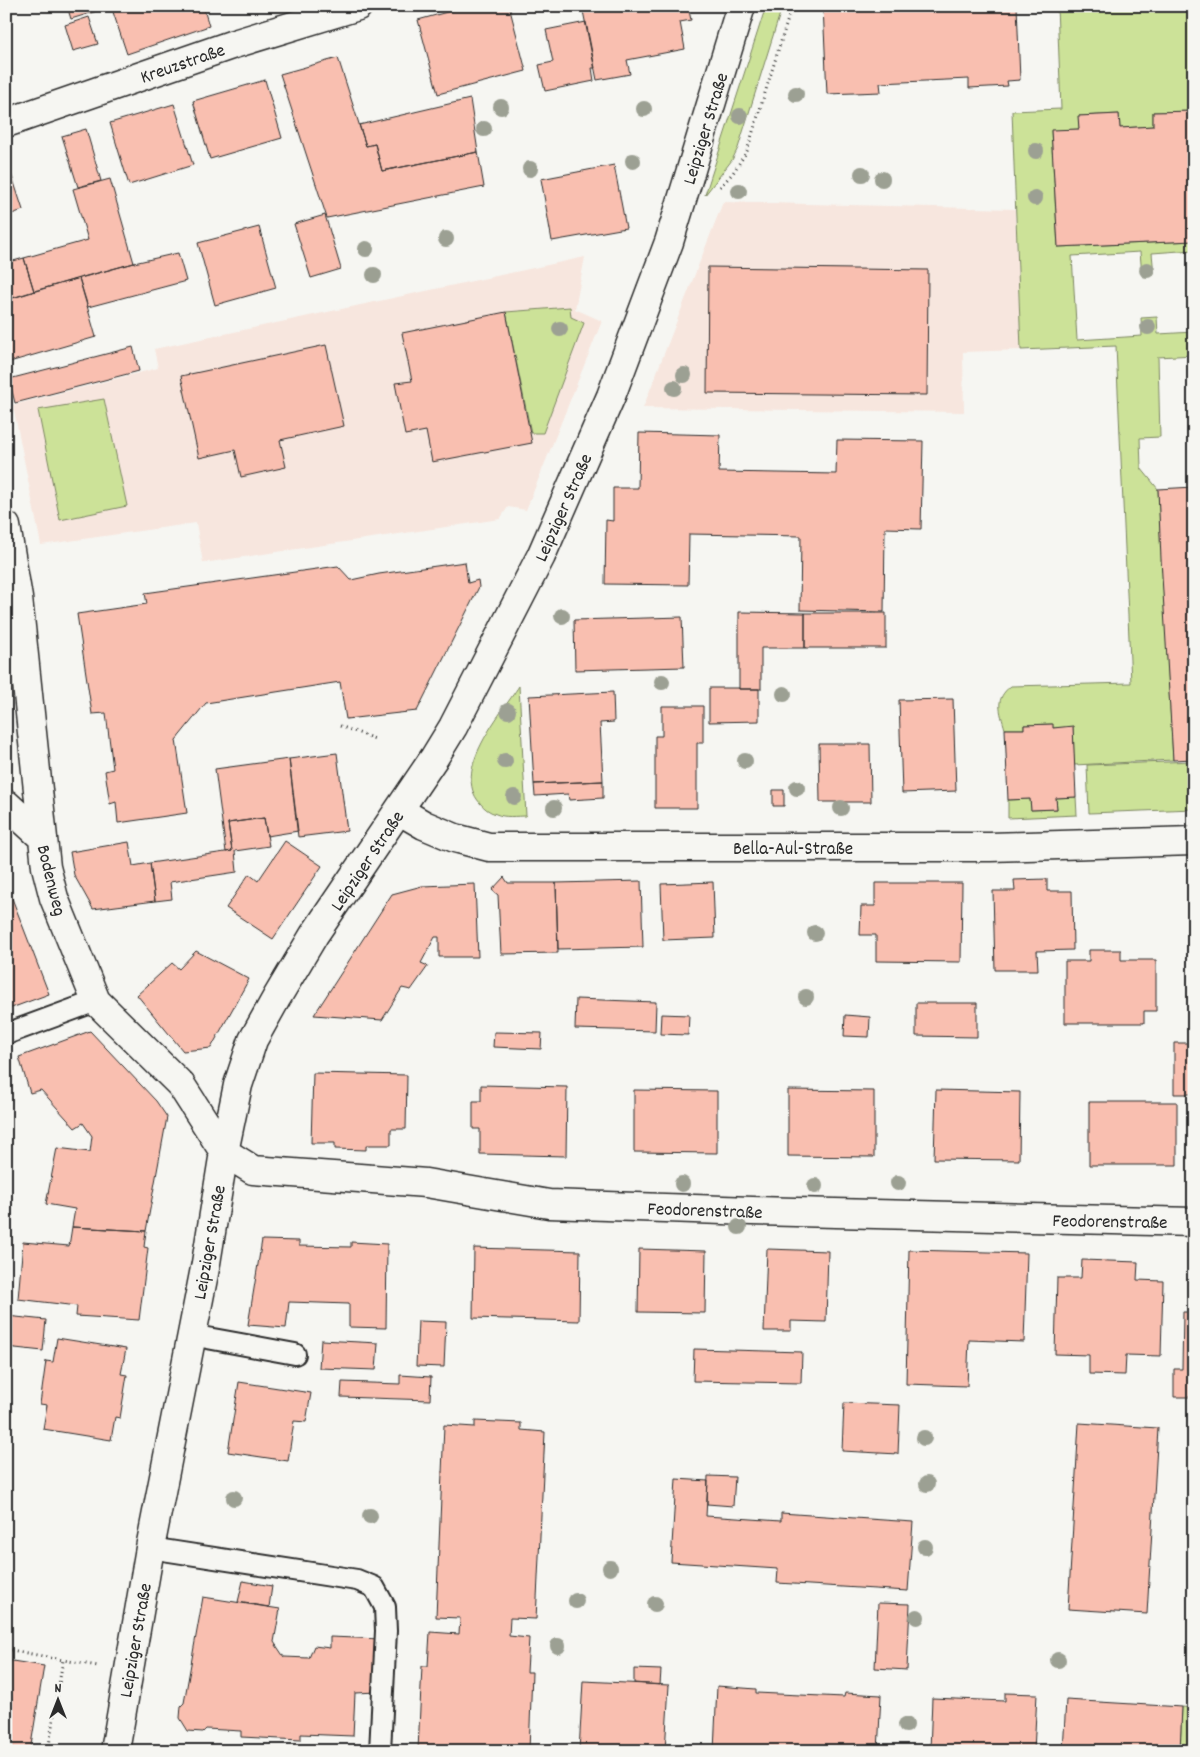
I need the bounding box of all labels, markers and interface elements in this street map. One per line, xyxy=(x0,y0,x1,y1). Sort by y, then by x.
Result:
street label: Kreuzstraße xyxy=(137,38,229,92)
street label: Leipziger Straße xyxy=(677,70,737,188)
street label: Leipziger Straße xyxy=(529,450,601,567)
street label: Leipziger Straße xyxy=(325,806,412,918)
street label: Bella-Aul-Straße xyxy=(733,837,853,864)
street label: Bodenweg xyxy=(28,842,71,919)
street label: Leipziger Straße xyxy=(188,1183,235,1302)
street label: Feodorenstraße xyxy=(647,1197,763,1228)
street label: Feodorenstraße xyxy=(1052,1209,1168,1238)
street label: Leipziger Straße xyxy=(114,1581,161,1700)
north arrow xyxy=(32,1674,82,1724)
text: N xyxy=(55,1679,62,1699)

